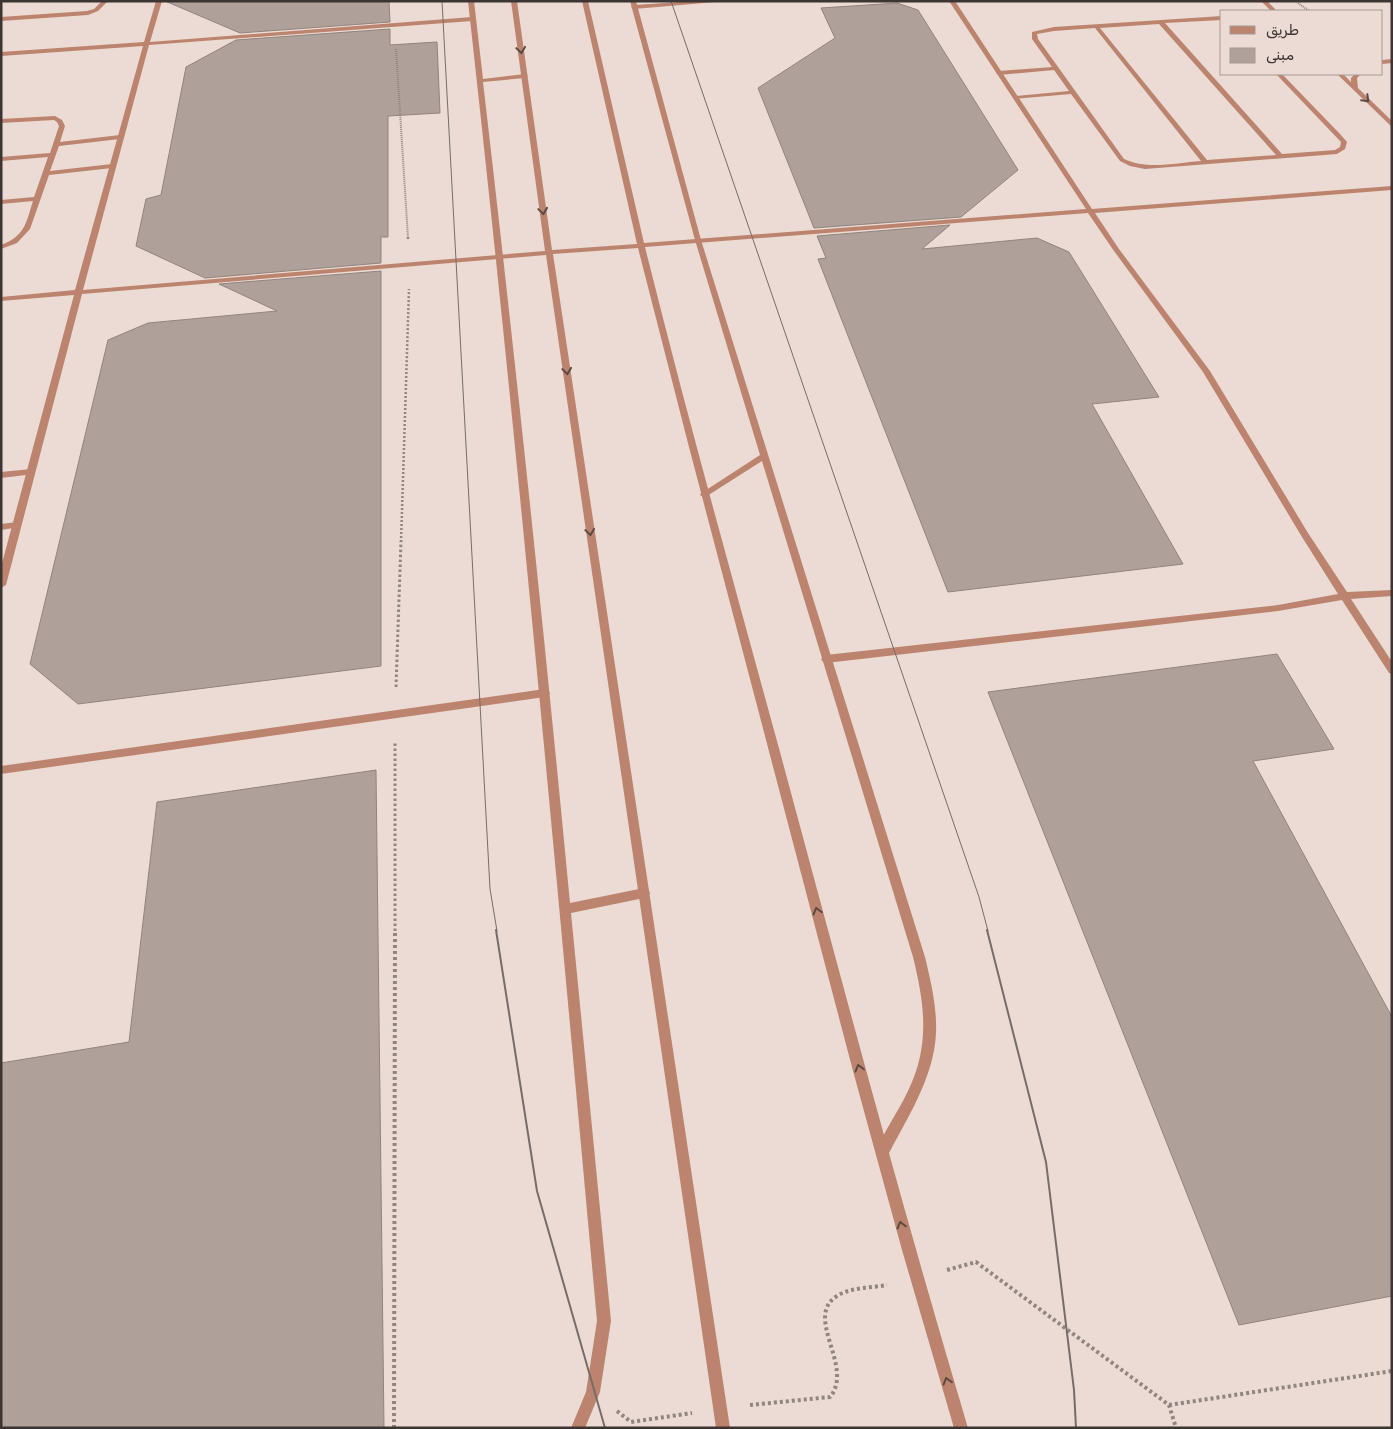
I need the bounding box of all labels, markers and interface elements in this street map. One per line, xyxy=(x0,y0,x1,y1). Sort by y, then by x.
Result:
legend xyxy=(1220,10,1383,75)
text: طريق xyxy=(1266,21,1299,39)
one-way arrow xyxy=(515,46,526,54)
text: مبنى xyxy=(1266,46,1294,64)
one-way arrow xyxy=(1360,94,1369,103)
one-way arrow xyxy=(537,207,548,215)
one-way arrow xyxy=(561,367,571,376)
one-way arrow xyxy=(584,528,595,536)
one-way arrow xyxy=(813,908,823,916)
one-way arrow xyxy=(855,1065,865,1073)
one-way arrow xyxy=(897,1222,907,1230)
one-way arrow xyxy=(943,1377,953,1386)

